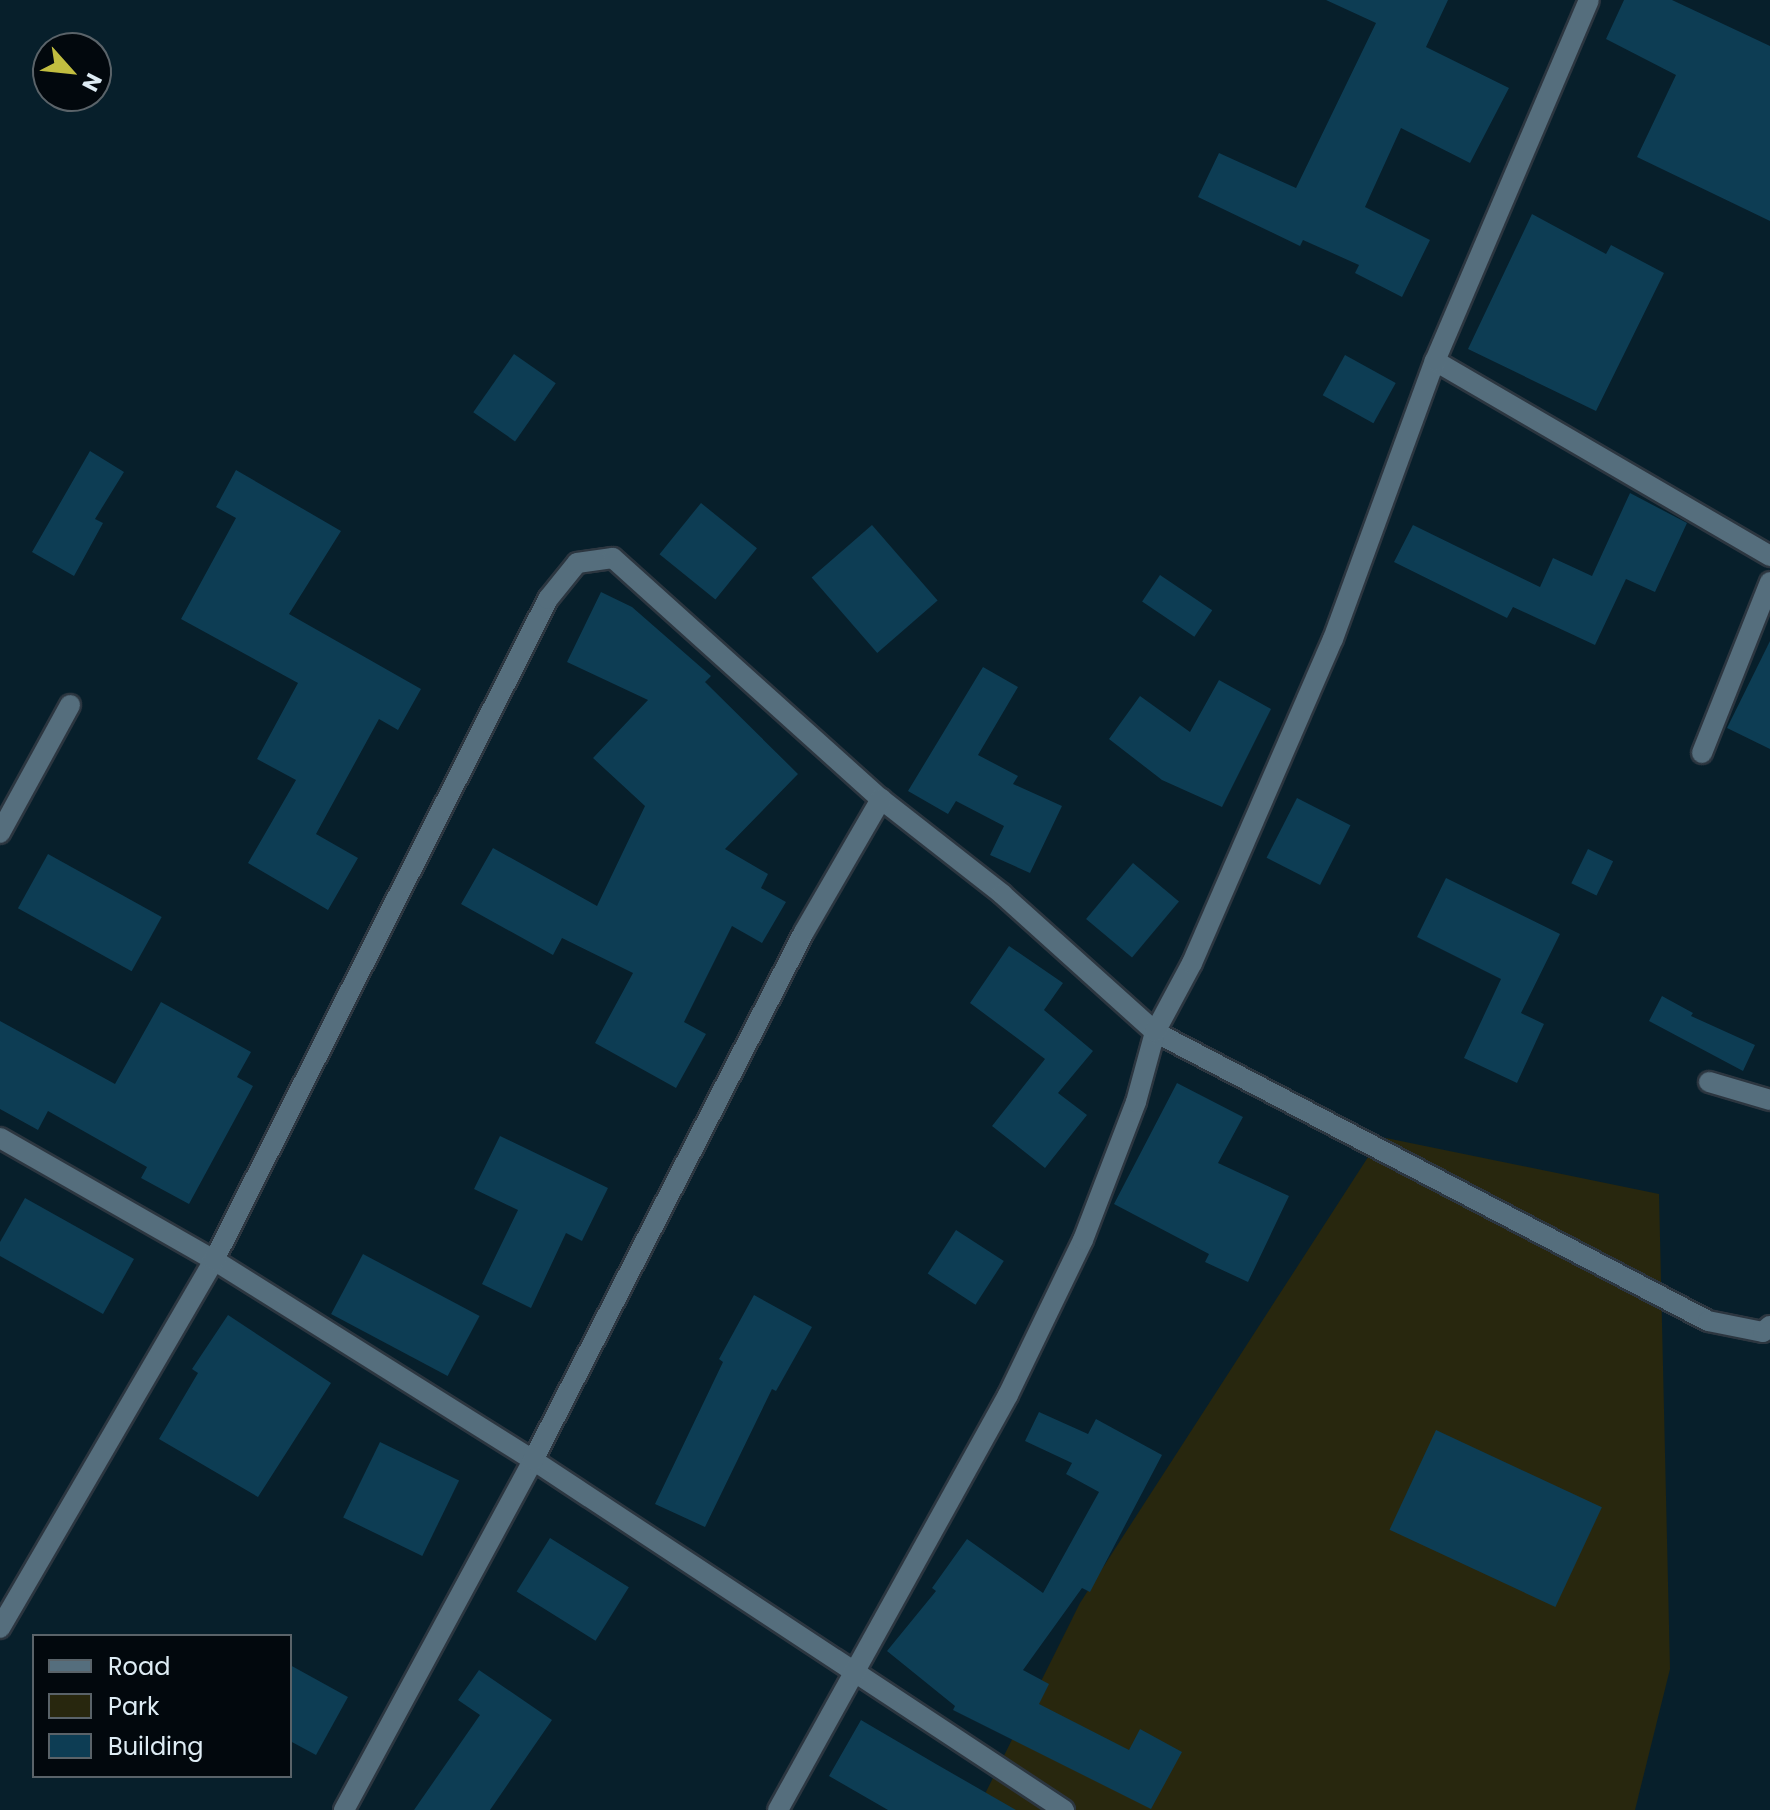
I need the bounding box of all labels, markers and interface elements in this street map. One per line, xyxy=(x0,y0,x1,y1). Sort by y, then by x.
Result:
north arrow xyxy=(32,32,112,112)
text: N xyxy=(74,68,110,97)
legend xyxy=(32,1634,292,1778)
text: Road xyxy=(108,1650,170,1683)
text: Park xyxy=(108,1690,159,1723)
text: Building xyxy=(108,1730,204,1763)

